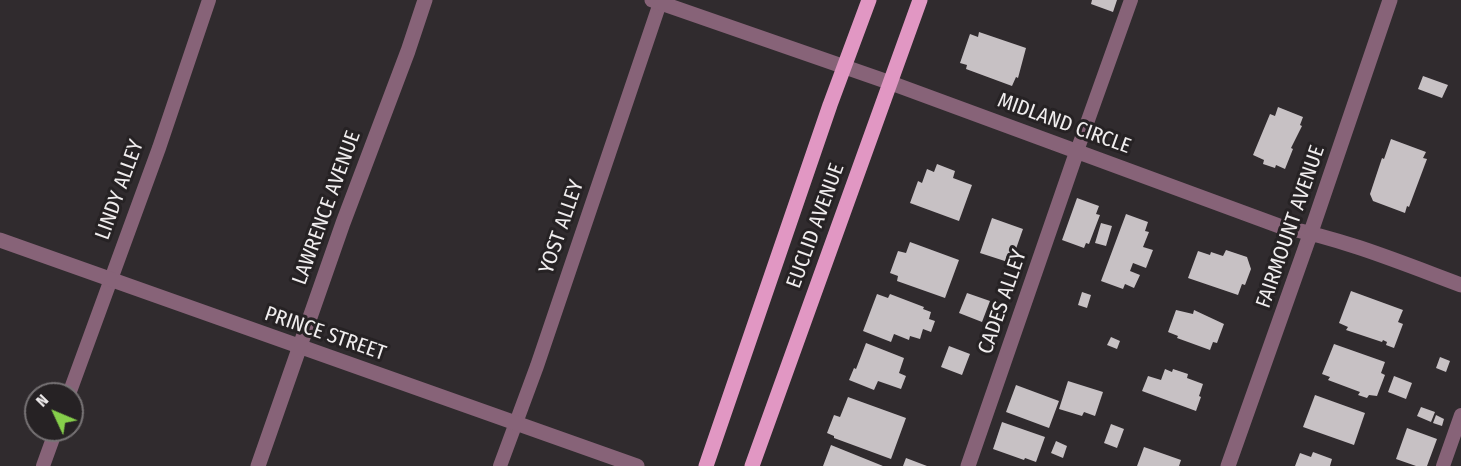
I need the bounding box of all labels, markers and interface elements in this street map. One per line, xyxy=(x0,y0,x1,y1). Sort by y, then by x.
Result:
street label: MIDLAND CIRCLE xyxy=(994,88,1134,160)
street label: LAWRENCE AVENUE xyxy=(287,128,367,288)
street label: LINDY ALLEY xyxy=(90,137,150,243)
street label: FAIRMOUNT AVENUE xyxy=(1251,143,1331,311)
street label: EUCLID AVENUE xyxy=(782,160,850,292)
street label: YOST ALLEY xyxy=(534,177,590,277)
street label: CADES ALLEY xyxy=(973,246,1033,358)
street label: PRINCE STREET xyxy=(261,301,389,367)
north arrow xyxy=(24,382,84,442)
text: N xyxy=(32,390,52,411)

